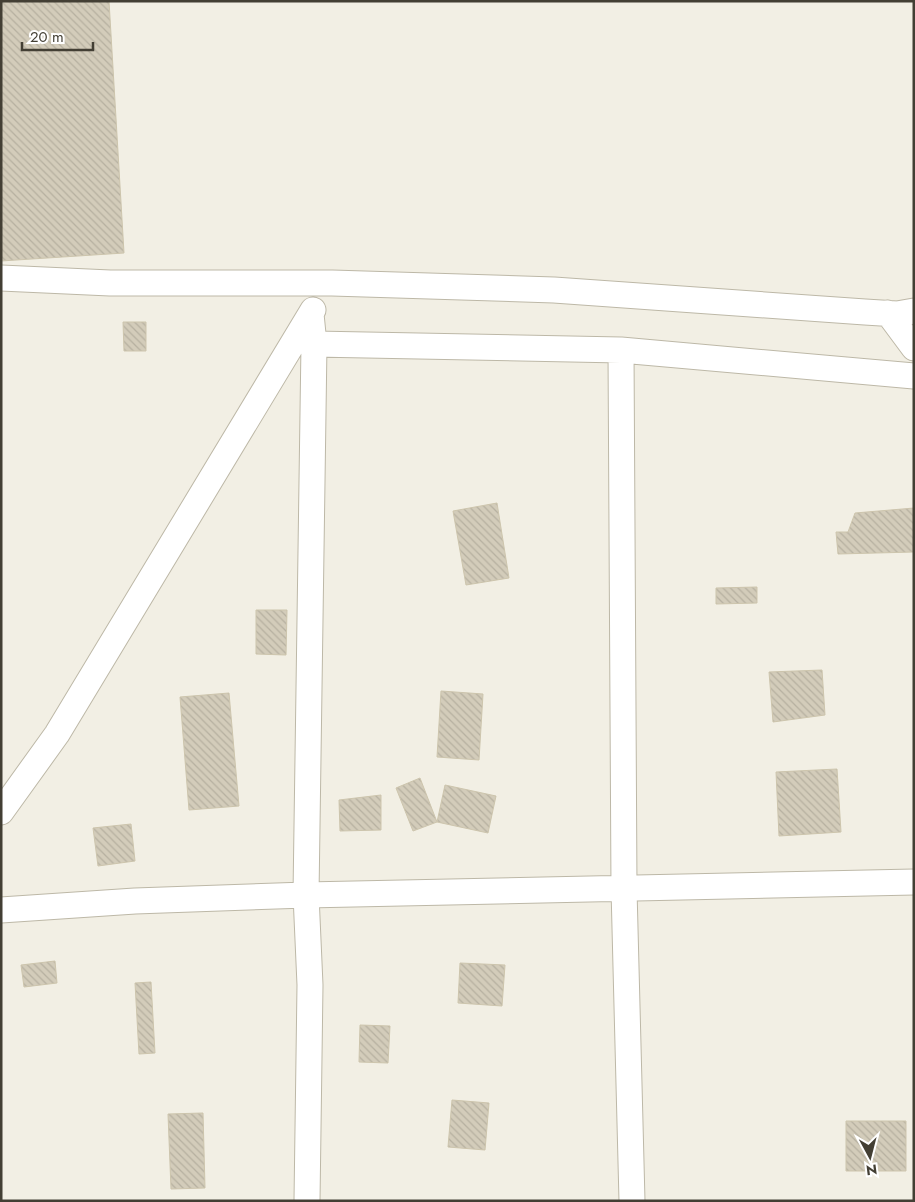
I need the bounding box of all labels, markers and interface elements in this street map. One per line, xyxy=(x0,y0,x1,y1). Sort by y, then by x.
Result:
scale bar xyxy=(22,20,94,52)
text: 20 m xyxy=(30,26,64,48)
north arrow xyxy=(845,1132,895,1182)
text: N xyxy=(865,1159,878,1181)

